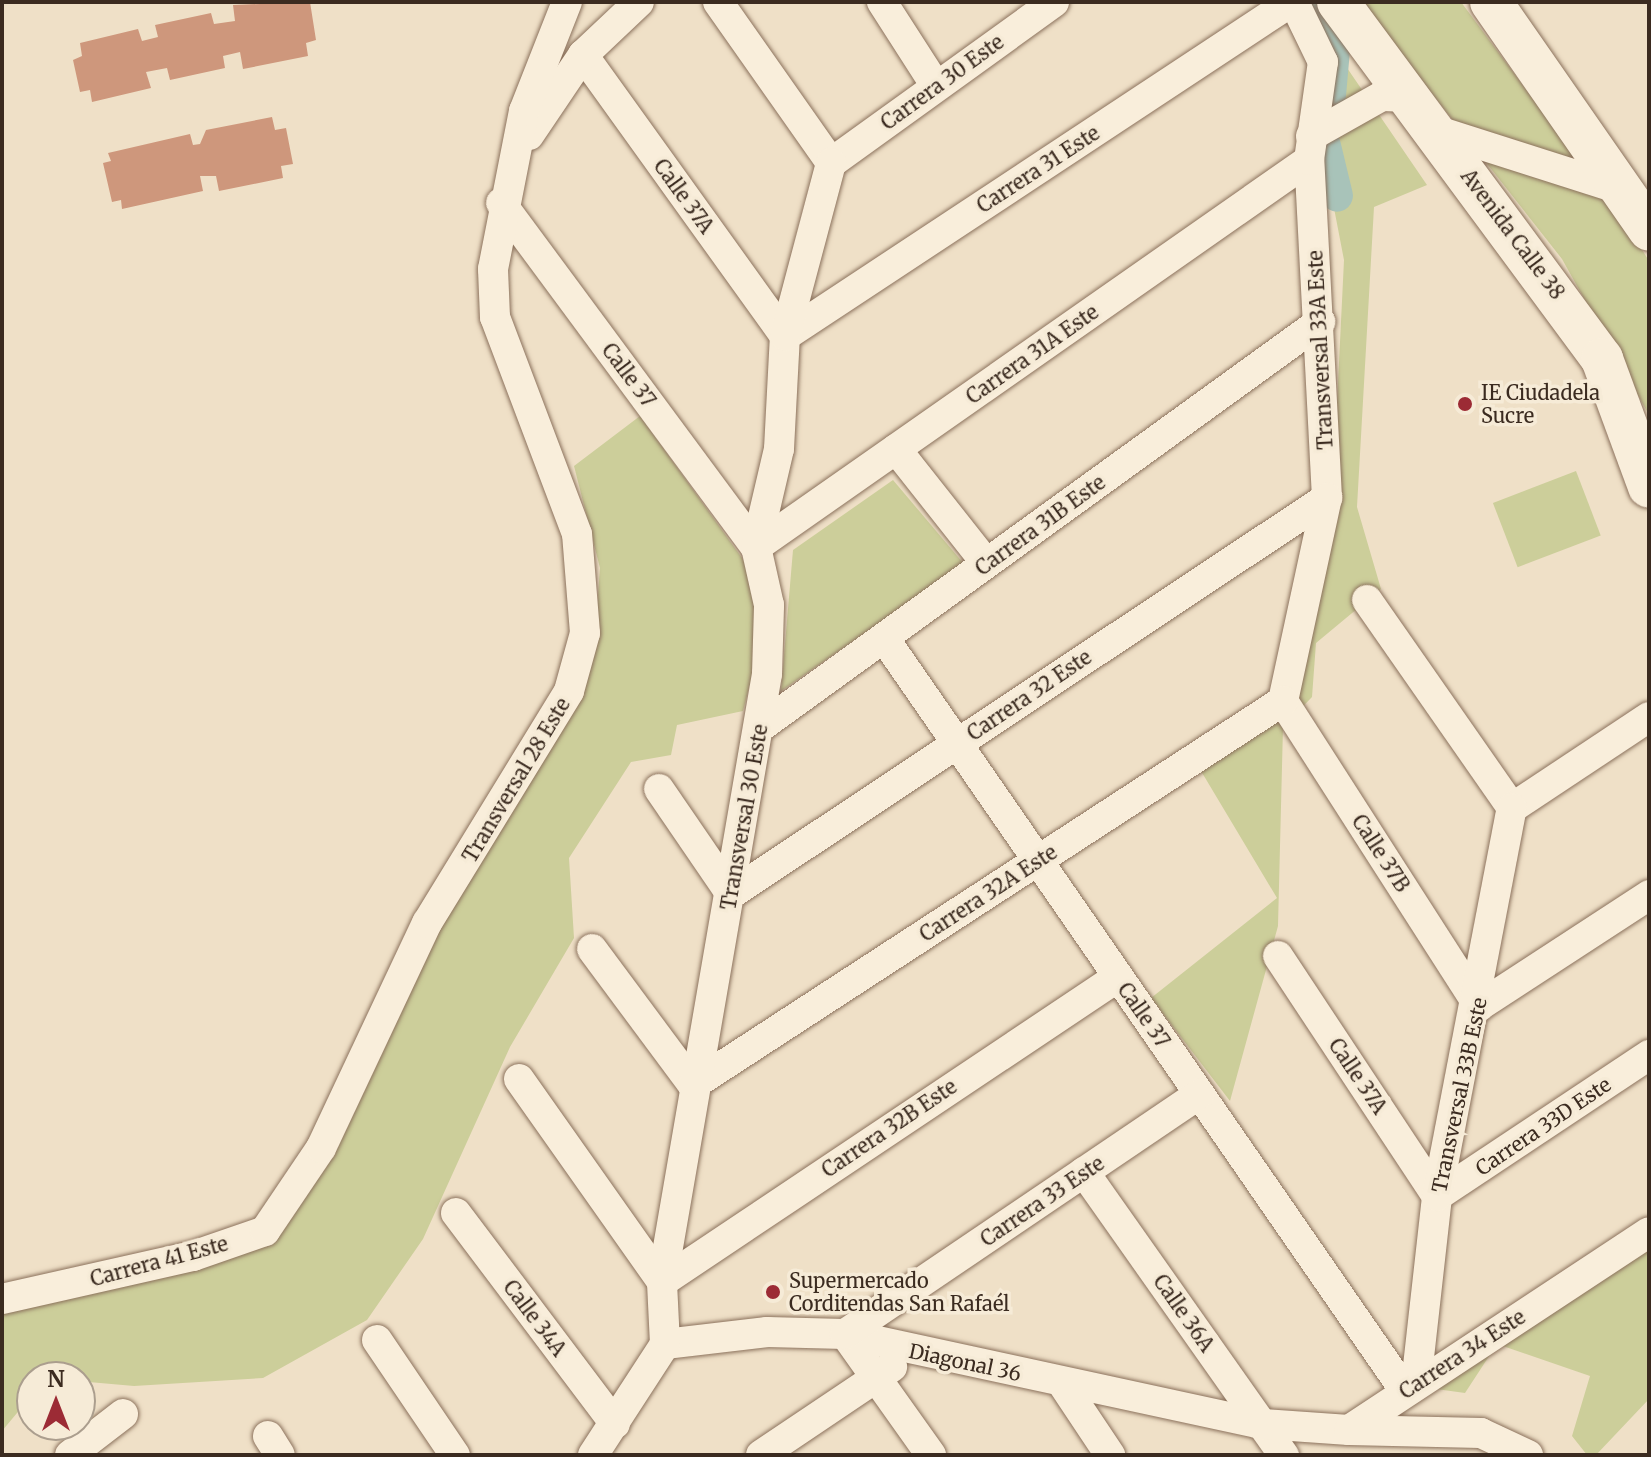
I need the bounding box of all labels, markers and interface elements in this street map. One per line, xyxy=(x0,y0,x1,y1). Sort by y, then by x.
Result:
street label: Carrera 30 Este xyxy=(876,29,1008,135)
street label: Carrera 31 Este xyxy=(972,120,1104,218)
street label: Calle 37A xyxy=(649,154,719,238)
street label: Avenida Calle 38 xyxy=(1456,164,1570,304)
street label: Transversal 33A Este xyxy=(1303,250,1337,450)
street label: Carrera 31A Este xyxy=(961,300,1103,408)
street label: Calle 37 xyxy=(597,338,661,412)
place label: IE Ciudadela Sucre xyxy=(1481,380,1600,427)
marker: IE Ciudadela Sucre xyxy=(1456,395,1474,413)
street label: Carrera 31B Este xyxy=(970,470,1110,580)
street label: Carrera 32 Este xyxy=(962,645,1096,745)
street label: Transversal 28 Este xyxy=(457,693,575,867)
street label: Transversal 30 Este xyxy=(716,722,772,912)
street label: Calle 37B xyxy=(1347,810,1415,896)
street label: Carrera 32A Este xyxy=(915,840,1061,946)
street label: Calle 37 xyxy=(1113,978,1175,1052)
street label: Transversal 33B Este xyxy=(1427,995,1491,1195)
street label: Calle 37A xyxy=(1324,1034,1392,1118)
street label: Carrera 33D Este xyxy=(1471,1072,1615,1180)
street label: Carrera 32B Este xyxy=(817,1074,961,1182)
street label: Carrera 33 Este xyxy=(976,1151,1108,1251)
street label: Carrera 41 Este xyxy=(88,1231,230,1291)
place label: Supermercado Corditendas San Rafaél xyxy=(789,1268,1010,1315)
street label: Calle 36A xyxy=(1149,1270,1219,1356)
street label: Calle 34A xyxy=(499,1275,571,1361)
marker: Supermercado Corditendas San Rafaél xyxy=(764,1283,782,1301)
street label: Carrera 34 Este xyxy=(1395,1304,1529,1404)
street label: Diagonal 36 xyxy=(907,1338,1023,1386)
north arrow xyxy=(16,1361,96,1441)
text: N xyxy=(47,1365,65,1393)

